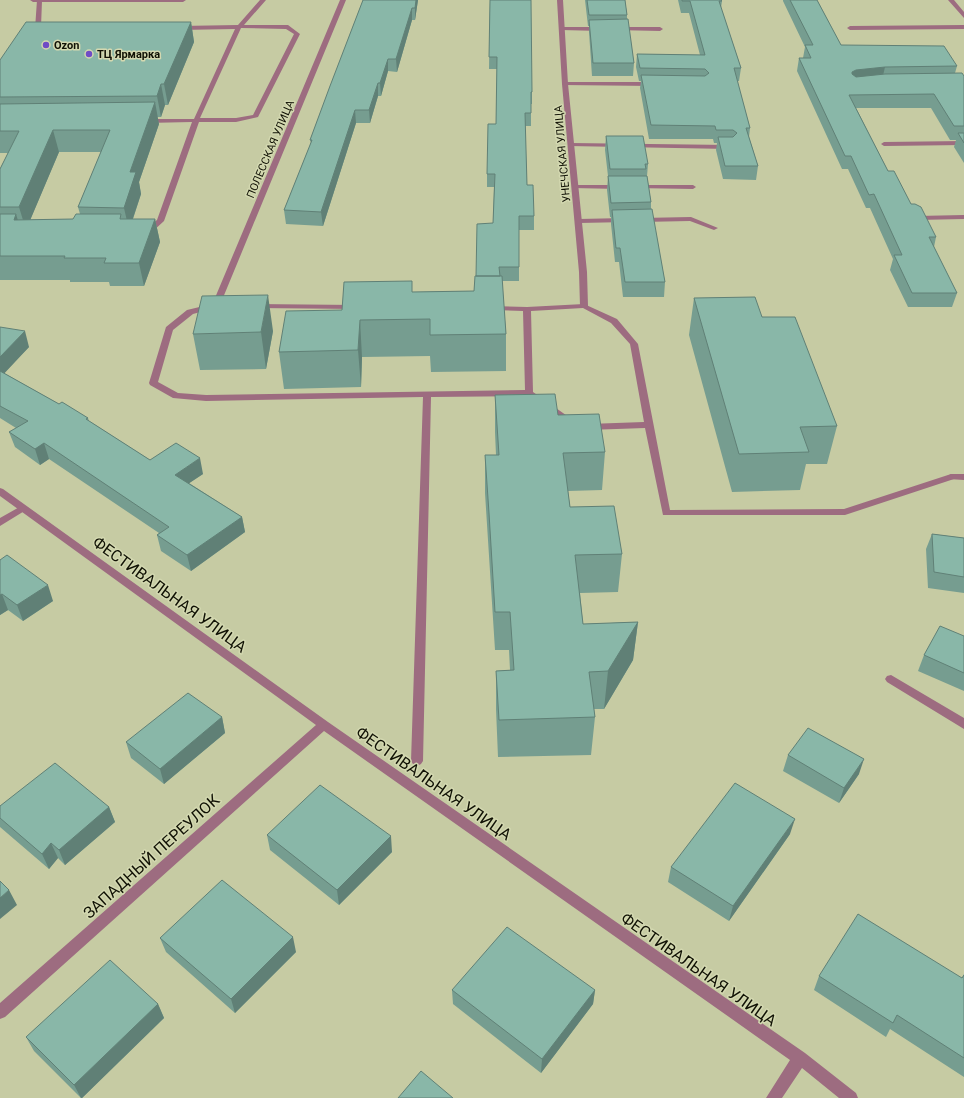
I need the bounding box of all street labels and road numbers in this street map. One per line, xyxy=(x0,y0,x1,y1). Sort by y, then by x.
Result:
street label: ПОЛЕССКАЯ УЛИЦА xyxy=(244,97,297,200)
street label: УНЕЧСКАЯ УЛИЦА xyxy=(552,104,573,203)
street label: ФЕСТИВАЛЬНАЯ УЛИЦА xyxy=(89,532,251,657)
street label: ФЕСТИВАЛЬНАЯ УЛИЦА xyxy=(352,722,516,845)
street label: ЗАПАДНЫЙ ПЕРЕУЛОК xyxy=(79,790,224,923)
street label: ФЕСТИВАЛЬНАЯ УЛИЦА xyxy=(617,908,781,1031)

